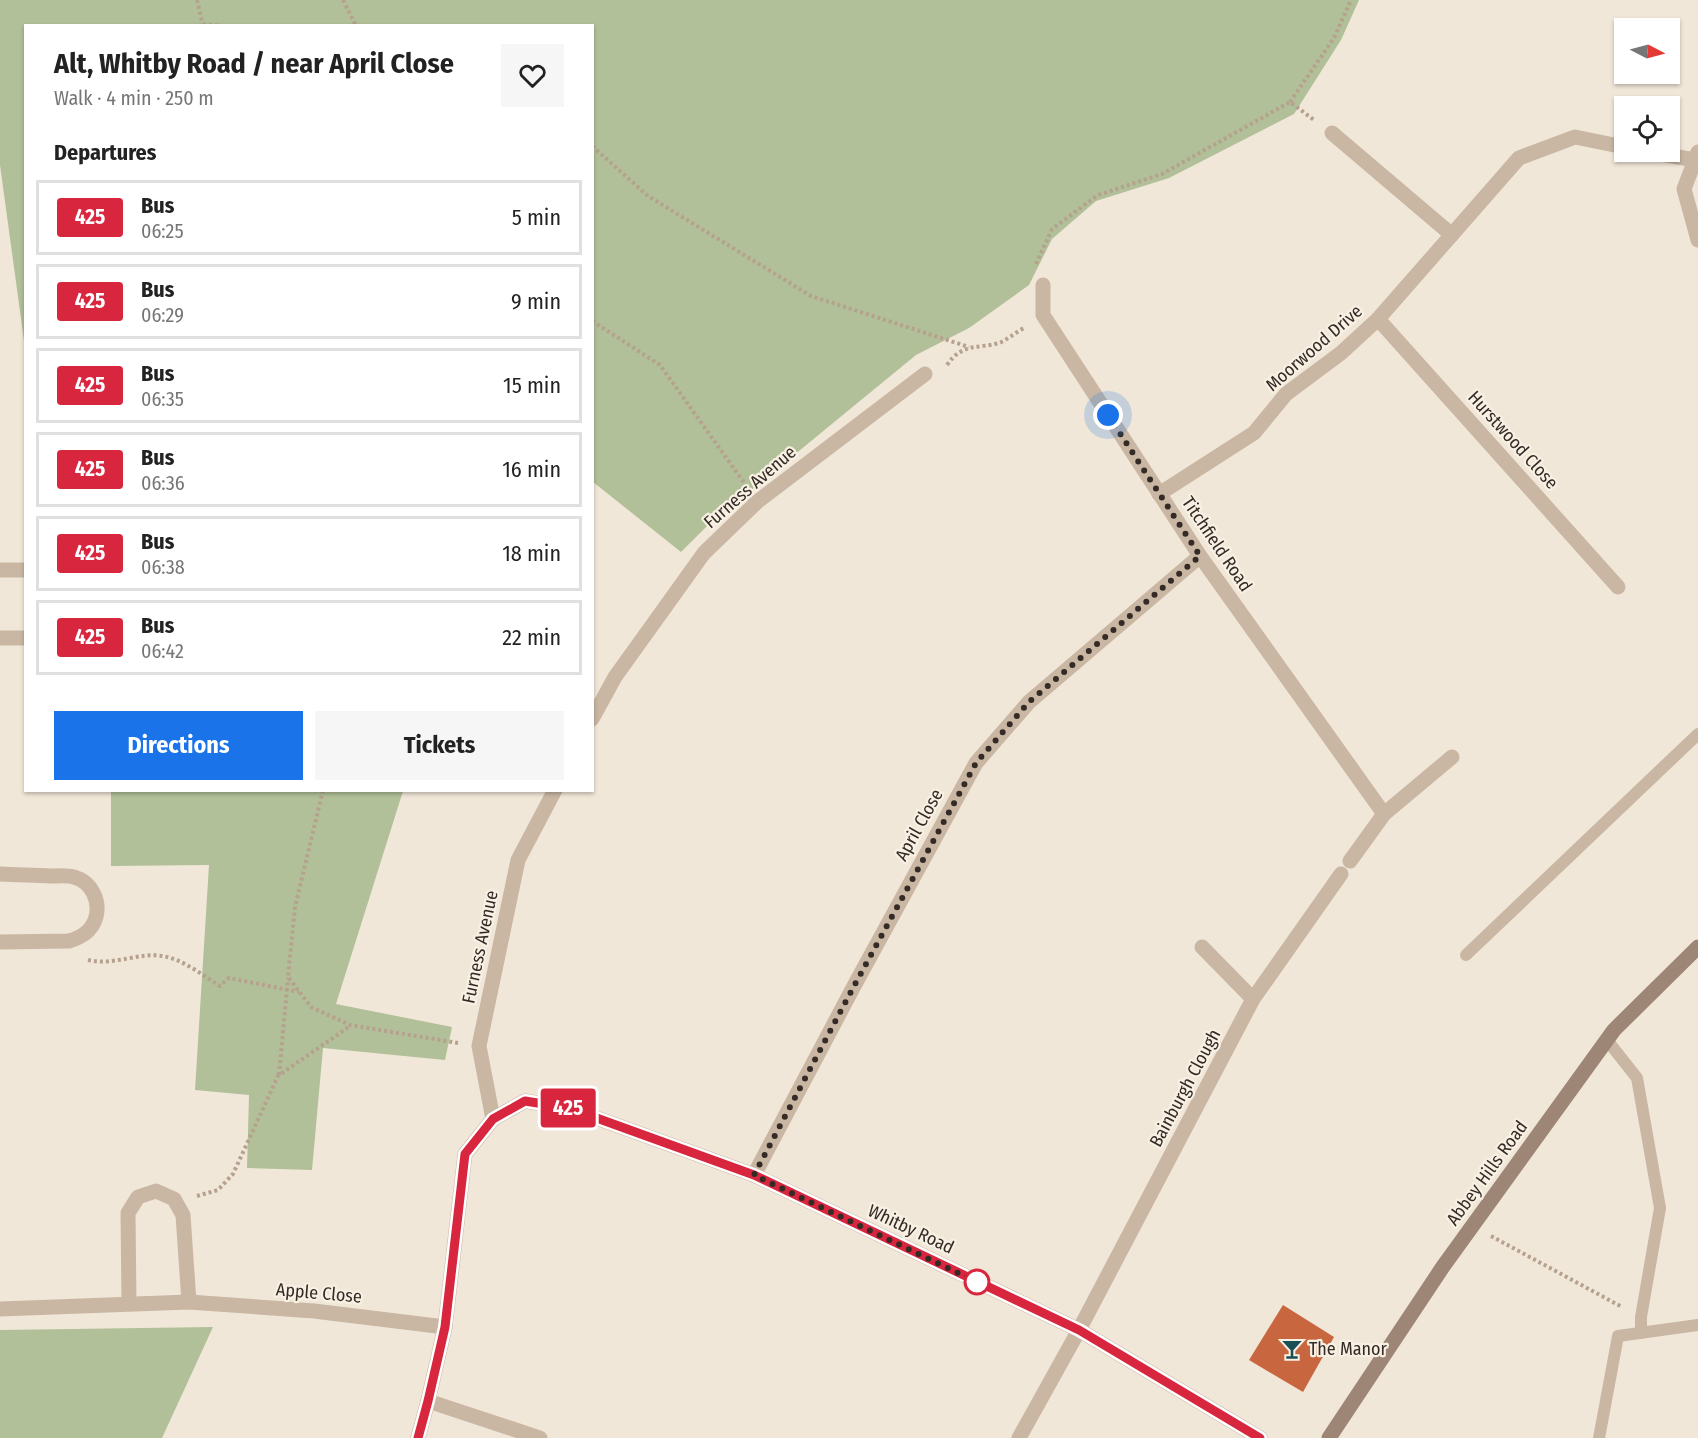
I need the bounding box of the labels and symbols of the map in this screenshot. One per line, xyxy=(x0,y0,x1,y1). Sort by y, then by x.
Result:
north arrow xyxy=(1614,18,1680,84)
street label: Moorwood Drive xyxy=(1261,300,1367,396)
street label: Hurstwood Close xyxy=(1463,386,1563,494)
your location xyxy=(1093,400,1123,430)
street label: Furness Avenue xyxy=(699,441,801,533)
street label: Titchfield Road xyxy=(1177,492,1257,596)
street label: April Close xyxy=(890,785,948,865)
street label: Furness Avenue xyxy=(457,888,503,1005)
street label: Bainburgh Clough xyxy=(1145,1025,1225,1151)
line badge: 425 xyxy=(534,1088,602,1128)
street label: Abbey Hills Road xyxy=(1442,1116,1532,1230)
street label: Whitby Road xyxy=(864,1199,958,1259)
unlabelled marker xyxy=(964,1269,990,1295)
street label: Apple Close xyxy=(275,1278,363,1308)
bar icon: The Manor xyxy=(1280,1337,1304,1361)
place label: The Manor xyxy=(1309,1338,1388,1360)

